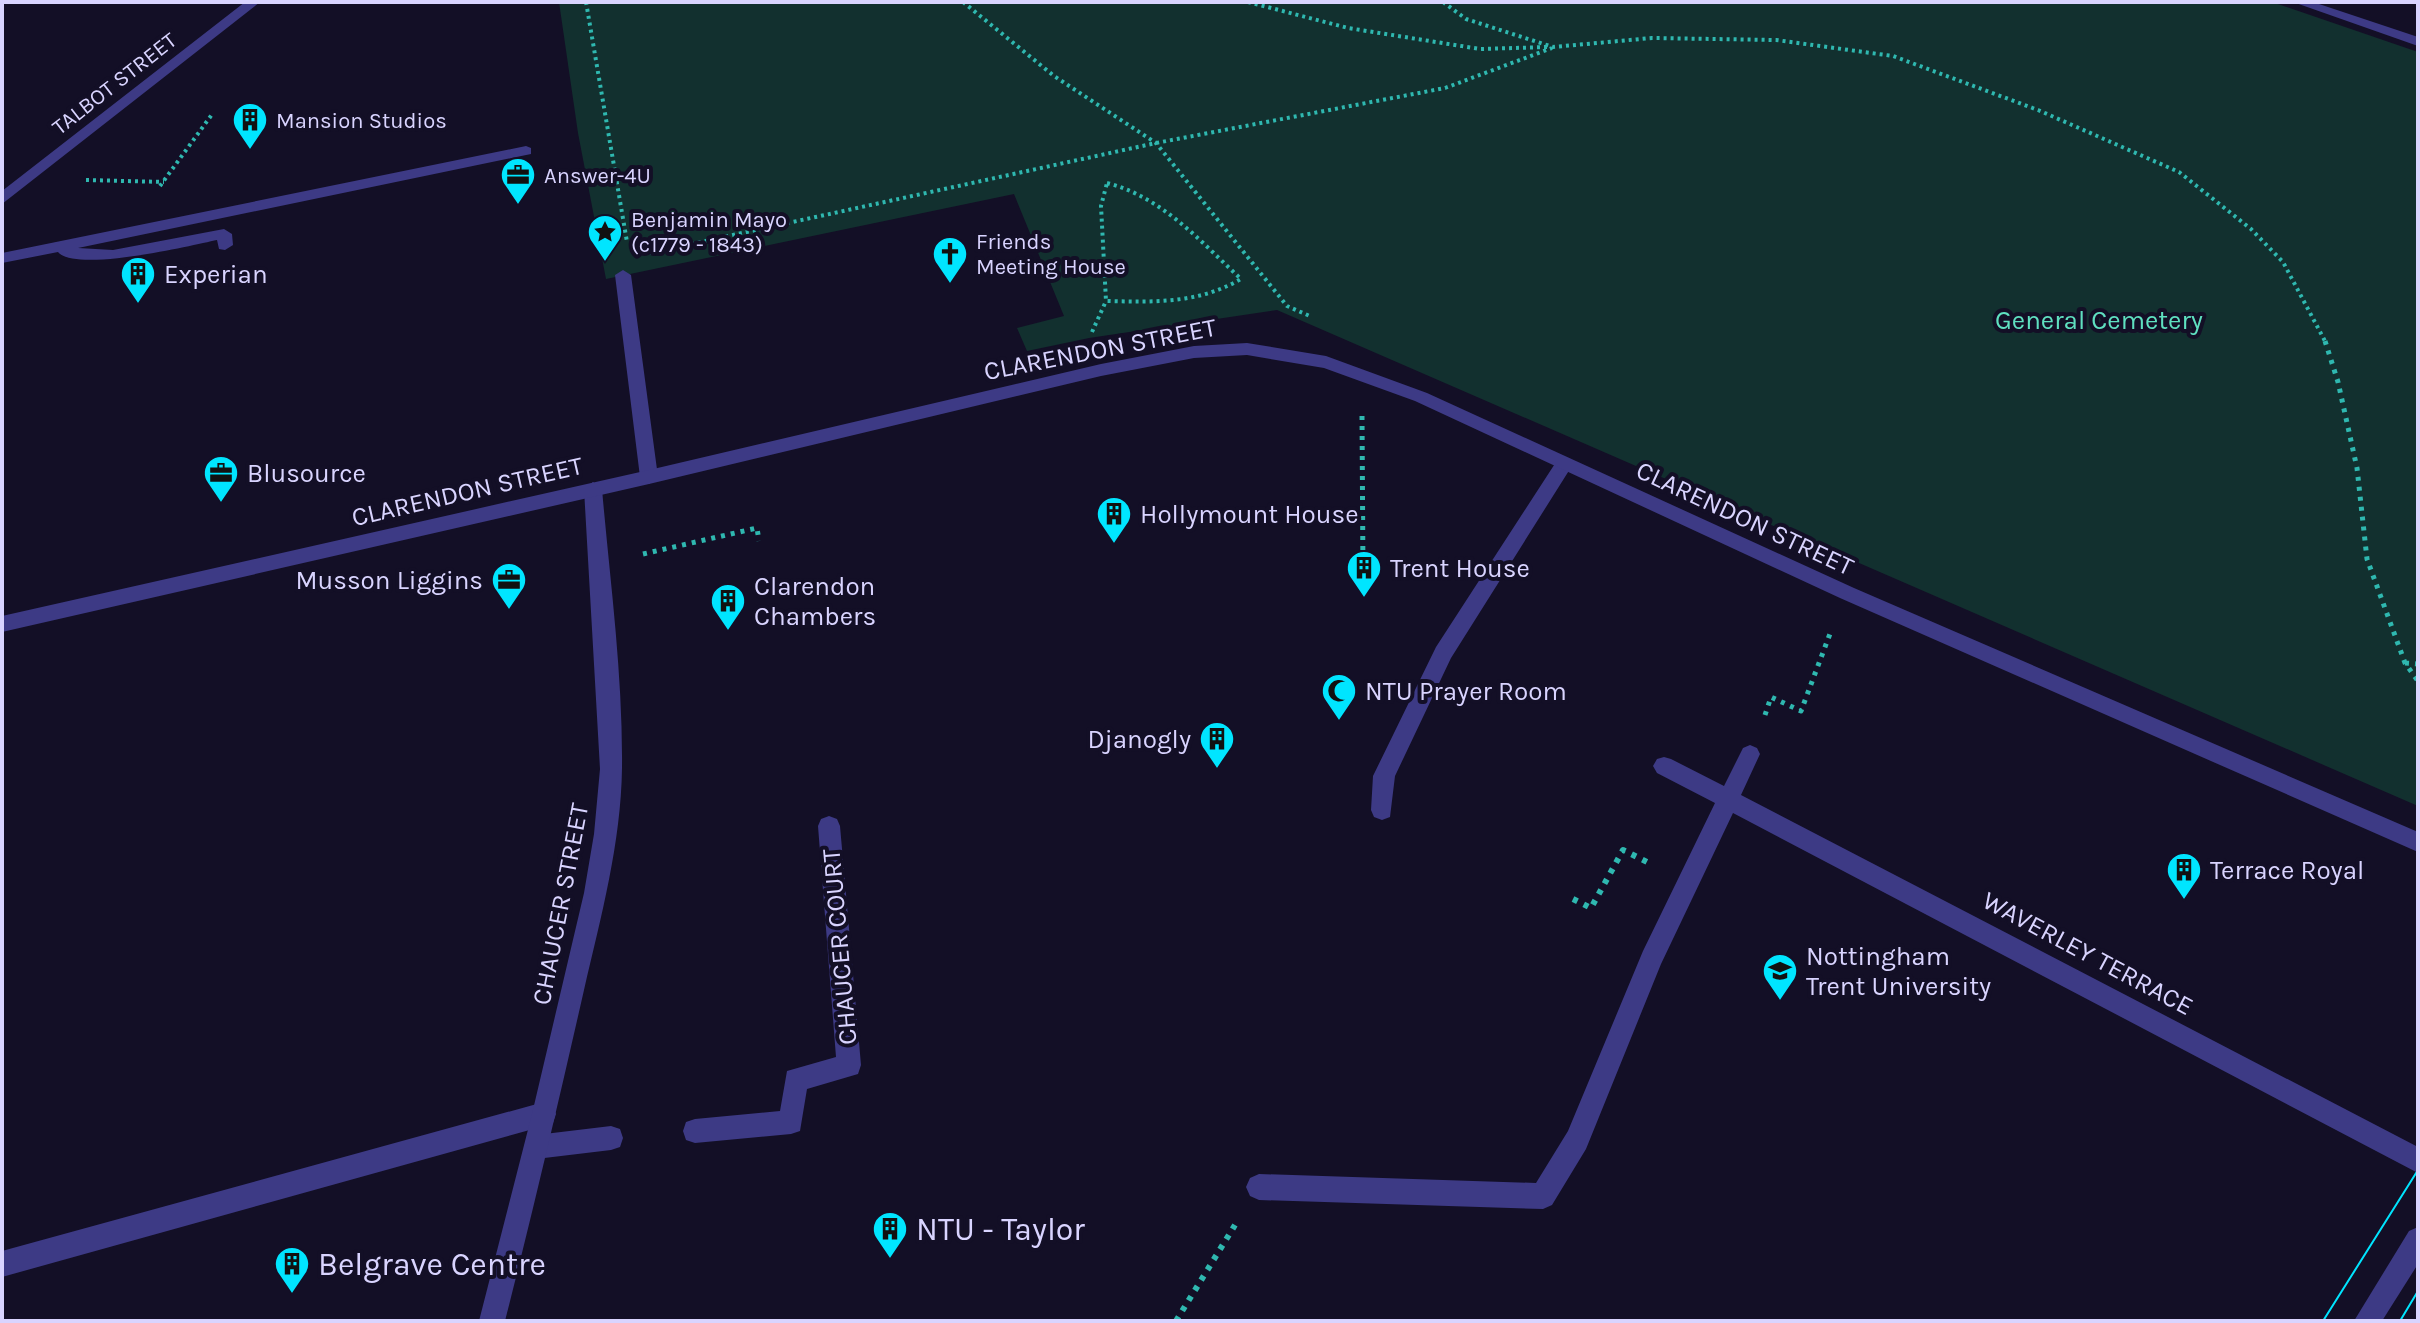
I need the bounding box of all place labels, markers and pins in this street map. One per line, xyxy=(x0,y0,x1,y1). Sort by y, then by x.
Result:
building icon: Mansion Studios xyxy=(231,101,269,151)
place label: Mansion Studios xyxy=(276,108,447,134)
office icon: Answer-4U xyxy=(499,156,537,206)
place label: Answer-4U xyxy=(544,163,651,189)
place label: Benjamin Mayo (c1779 - 1843) xyxy=(631,207,787,258)
place icon: Benjamin Mayo (c1779 - 1843) xyxy=(586,213,624,263)
place label: Friends Meeting House xyxy=(976,229,1126,280)
church icon: Friends Meeting House xyxy=(931,235,969,285)
building icon: Experian xyxy=(119,255,157,305)
place label: Experian xyxy=(164,259,268,290)
office icon: Blusource xyxy=(202,454,240,504)
place label: Blusource xyxy=(247,458,366,489)
building icon: Hollymount House xyxy=(1095,495,1133,545)
place label: Hollymount House xyxy=(1140,499,1359,530)
building icon: Trent House xyxy=(1345,549,1383,599)
place label: Trent House xyxy=(1390,553,1530,584)
office icon: Musson Liggins xyxy=(490,561,528,611)
place label: Musson Liggins xyxy=(295,565,483,596)
place label: Clarendon Chambers xyxy=(754,571,876,632)
building icon: Clarendon Chambers xyxy=(709,582,747,632)
mosque icon: NTU Prayer Room xyxy=(1320,672,1358,722)
place label: NTU Prayer Room xyxy=(1365,676,1567,707)
building icon: Djanogly xyxy=(1198,720,1236,770)
place label: Djanogly xyxy=(1087,724,1191,755)
building icon: Terrace Royal xyxy=(2165,851,2203,901)
place label: Terrace Royal xyxy=(2210,855,2364,886)
place label: Nottingham Trent University xyxy=(1806,941,1991,1002)
school or university icon: Nottingham Trent University xyxy=(1761,952,1799,1002)
building icon: NTU - Taylor xyxy=(871,1210,909,1260)
place label: NTU - Taylor xyxy=(916,1211,1085,1248)
building icon: Belgrave Centre xyxy=(273,1245,311,1295)
place label: Belgrave Centre xyxy=(318,1246,546,1283)

